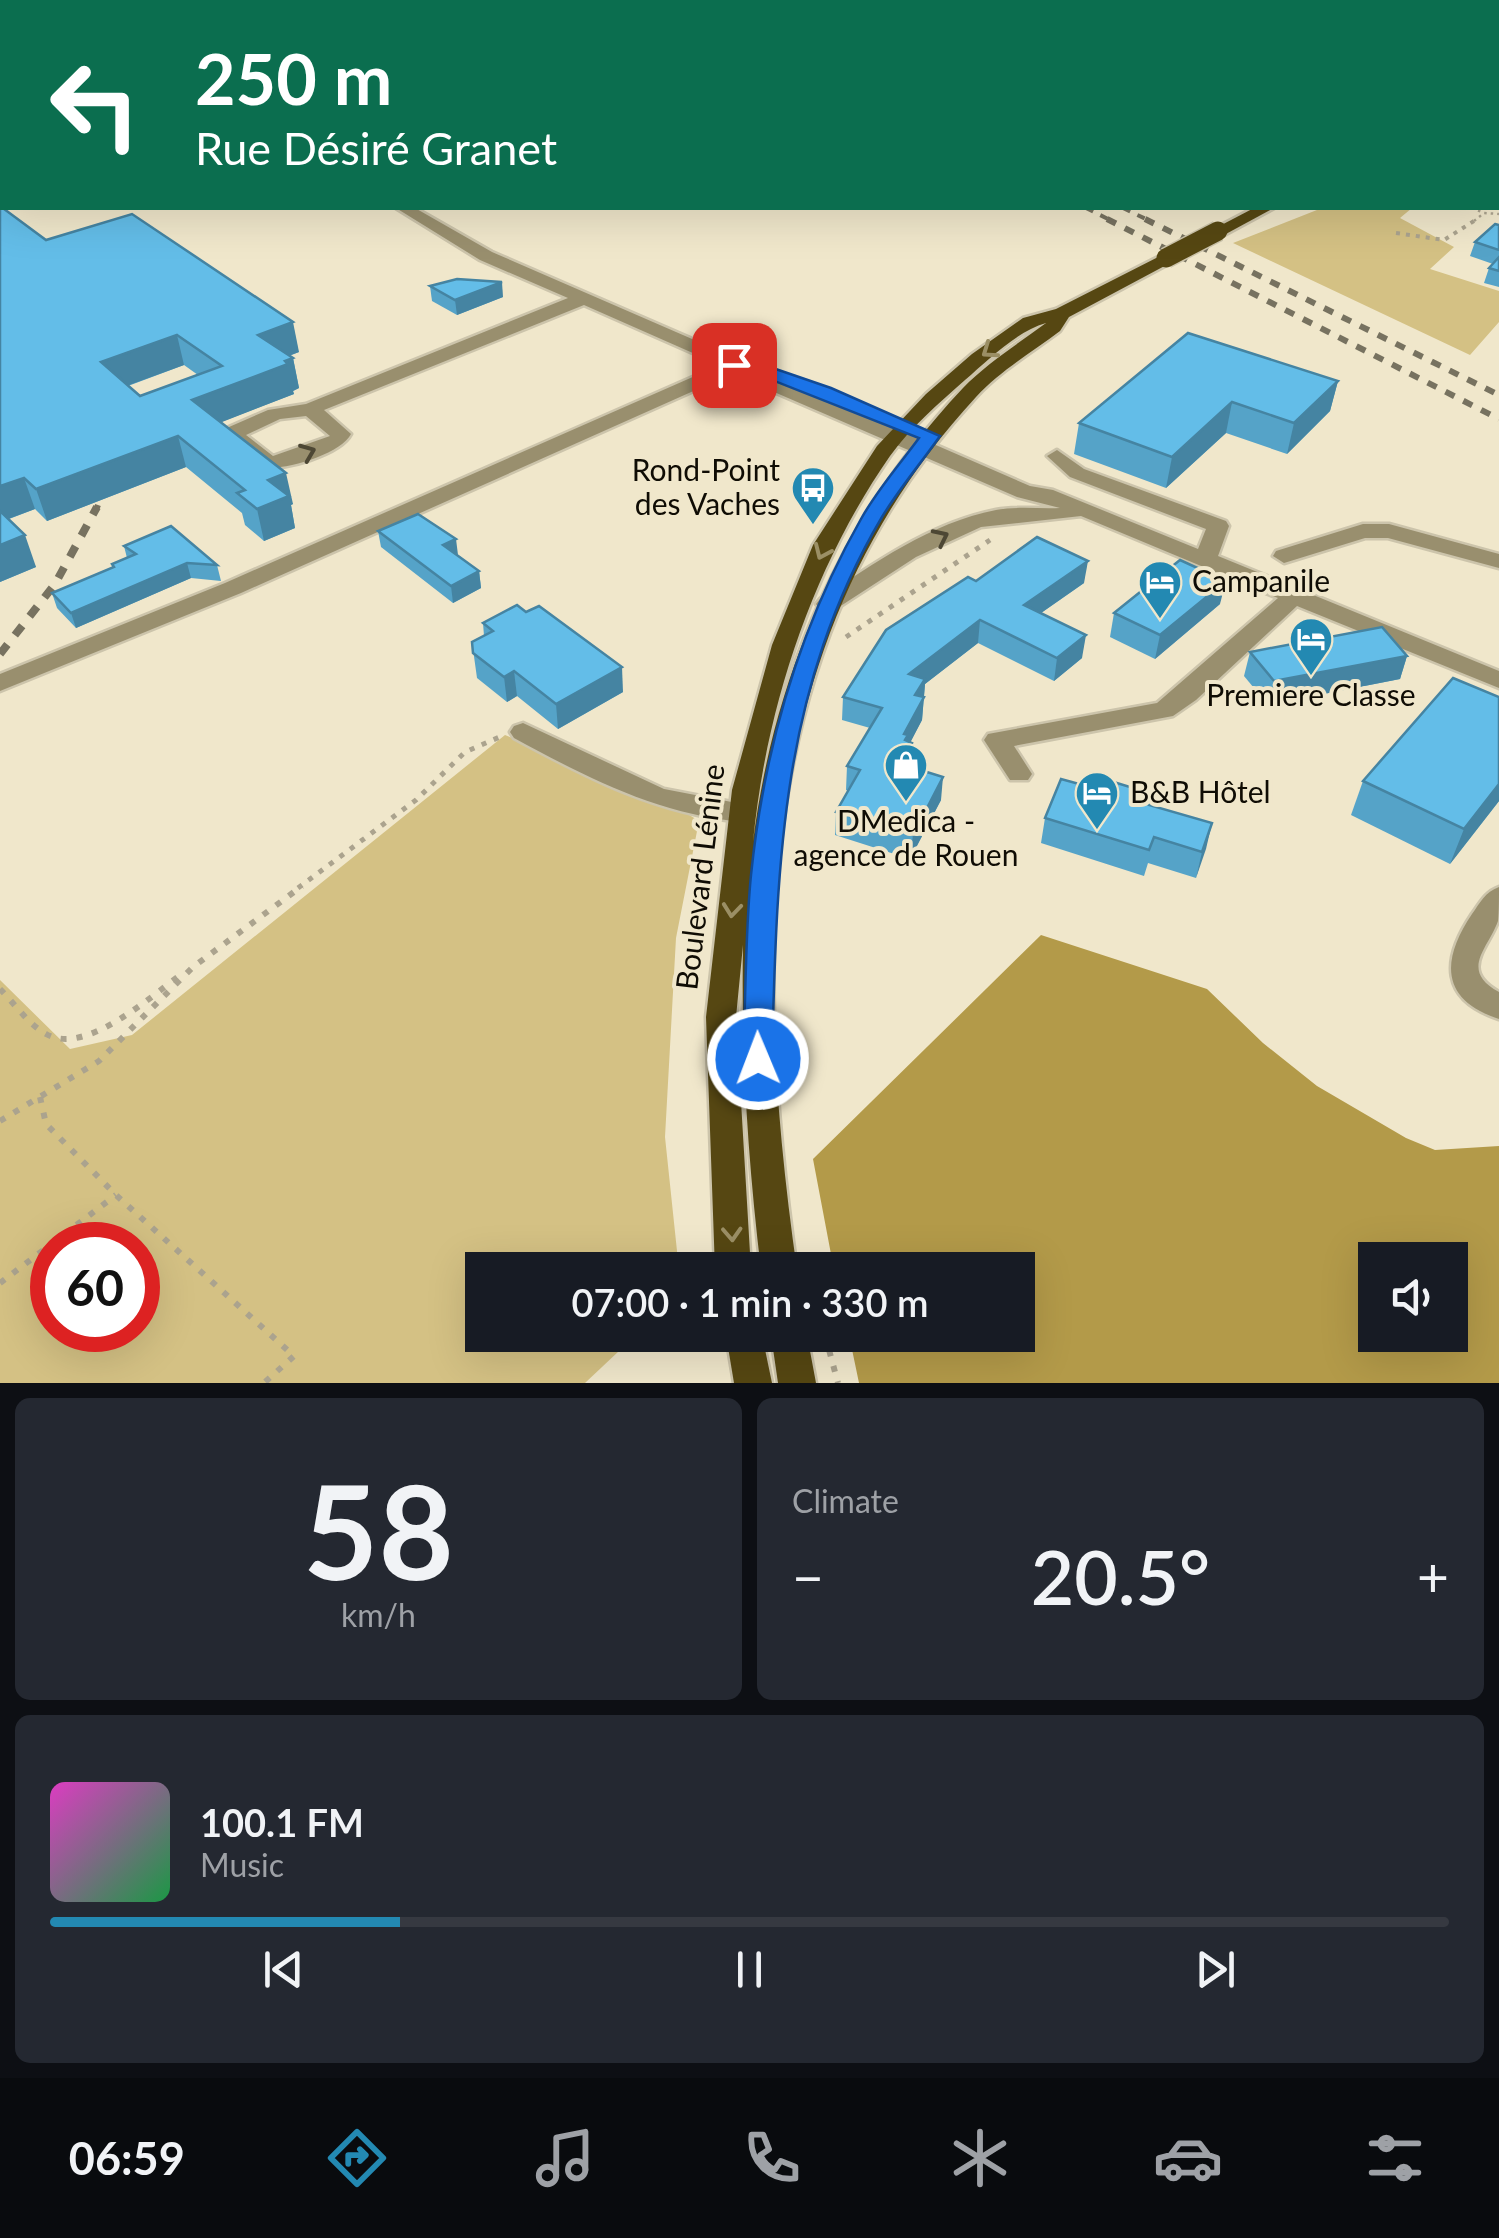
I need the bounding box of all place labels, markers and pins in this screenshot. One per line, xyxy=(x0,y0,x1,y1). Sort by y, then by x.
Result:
pin xyxy=(692,323,777,408)
place label: Rond-Point des Vaches xyxy=(632,451,780,521)
bus stop icon: Rond-Point des Vaches xyxy=(790,465,836,526)
hotel icon: Campanile xyxy=(1137,559,1183,620)
place label: Campanile xyxy=(1192,562,1330,598)
hotel icon: Premiere Classe xyxy=(1288,616,1334,677)
place label: Premiere Classe xyxy=(1206,676,1416,712)
shop icon: DMedica - agence de Rouen xyxy=(883,742,929,803)
hotel icon: B&B Hôtel xyxy=(1074,770,1120,831)
place label: B&B Hôtel xyxy=(1130,773,1271,809)
place label: DMedica - agence de Rouen xyxy=(794,802,1018,872)

